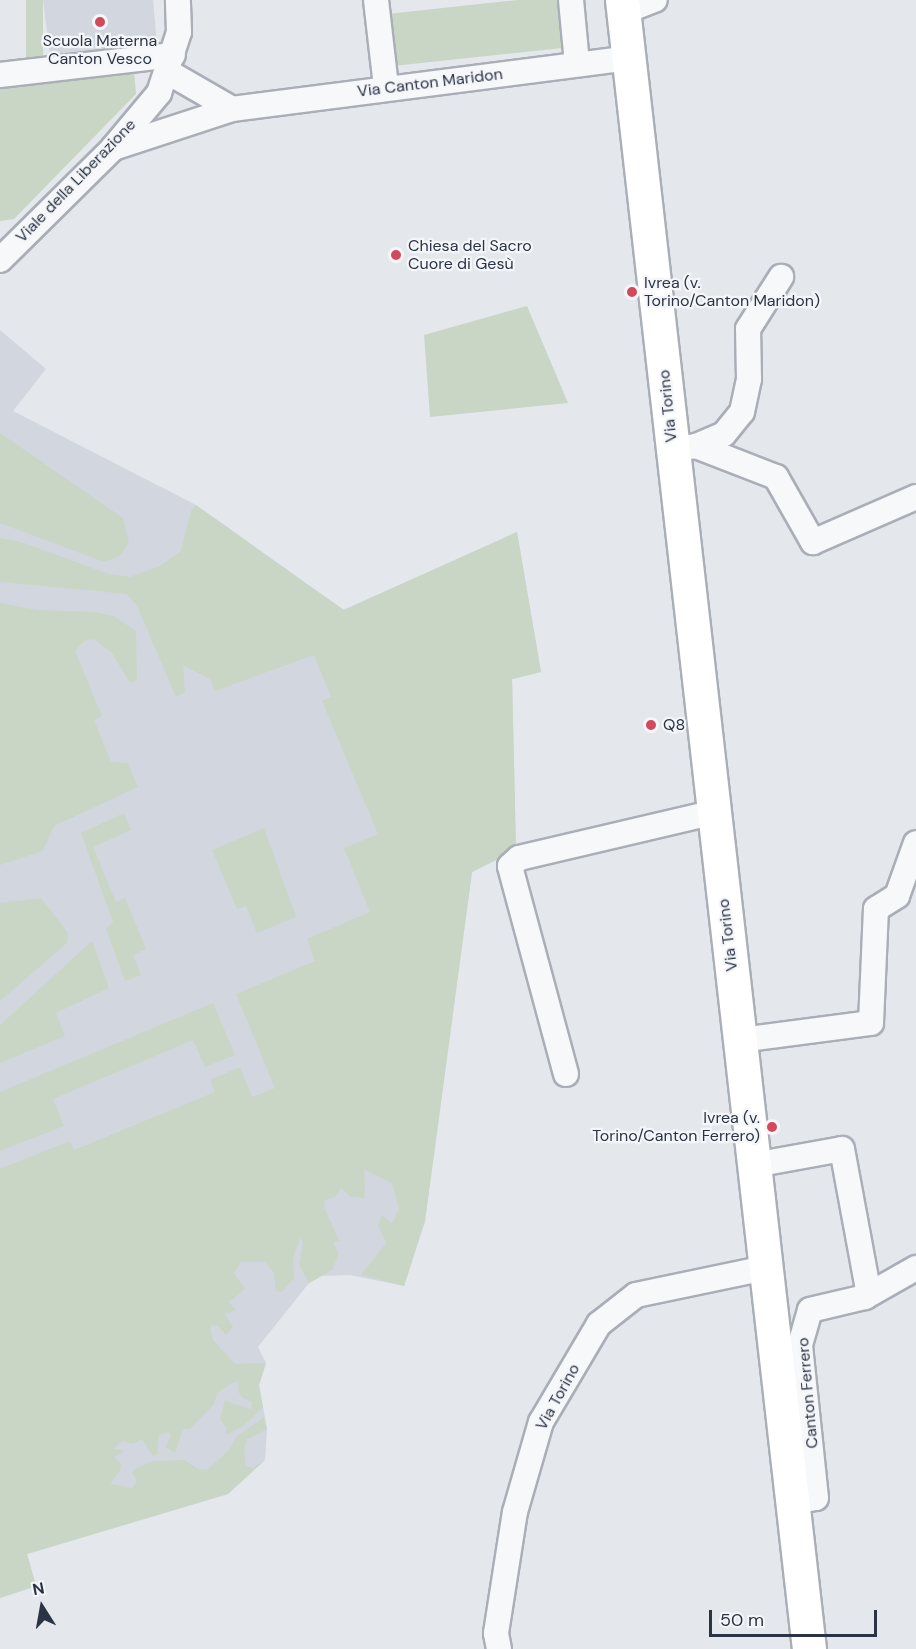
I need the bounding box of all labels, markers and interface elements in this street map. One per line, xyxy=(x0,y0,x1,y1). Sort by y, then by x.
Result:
marker: Scuola Materna Canton Vesco xyxy=(93,15,107,29)
place label: Scuola Materna Canton Vesco xyxy=(43,31,157,69)
street label: Via Canton Maridon xyxy=(356,65,504,101)
street label: Viale della Liberazione xyxy=(12,115,140,247)
place label: Chiesa del Sacro Cuore di Gesù xyxy=(408,236,532,274)
marker: Chiesa del Sacro Cuore di Gesù xyxy=(389,248,403,262)
place label: Ivrea (v. Torino/Canton Maridon) xyxy=(644,273,820,311)
marker: Ivrea (v. Torino/Canton Maridon) xyxy=(625,285,639,299)
street label: Via Torino xyxy=(655,369,681,443)
place label: Q8 xyxy=(663,715,685,735)
marker: Q8 xyxy=(644,718,658,732)
street label: Via Torino xyxy=(714,898,742,972)
place label: Ivrea (v. Torino/Canton Ferrero) xyxy=(592,1108,760,1146)
marker: Ivrea (v. Torino/Canton Ferrero) xyxy=(765,1120,779,1134)
street label: Canton Ferrero xyxy=(794,1337,822,1449)
street label: Via Torino xyxy=(532,1360,584,1434)
north arrow xyxy=(12,1577,72,1637)
text: N xyxy=(31,1577,46,1600)
scale bar xyxy=(712,1598,880,1636)
text: 50 m xyxy=(720,1608,764,1632)

